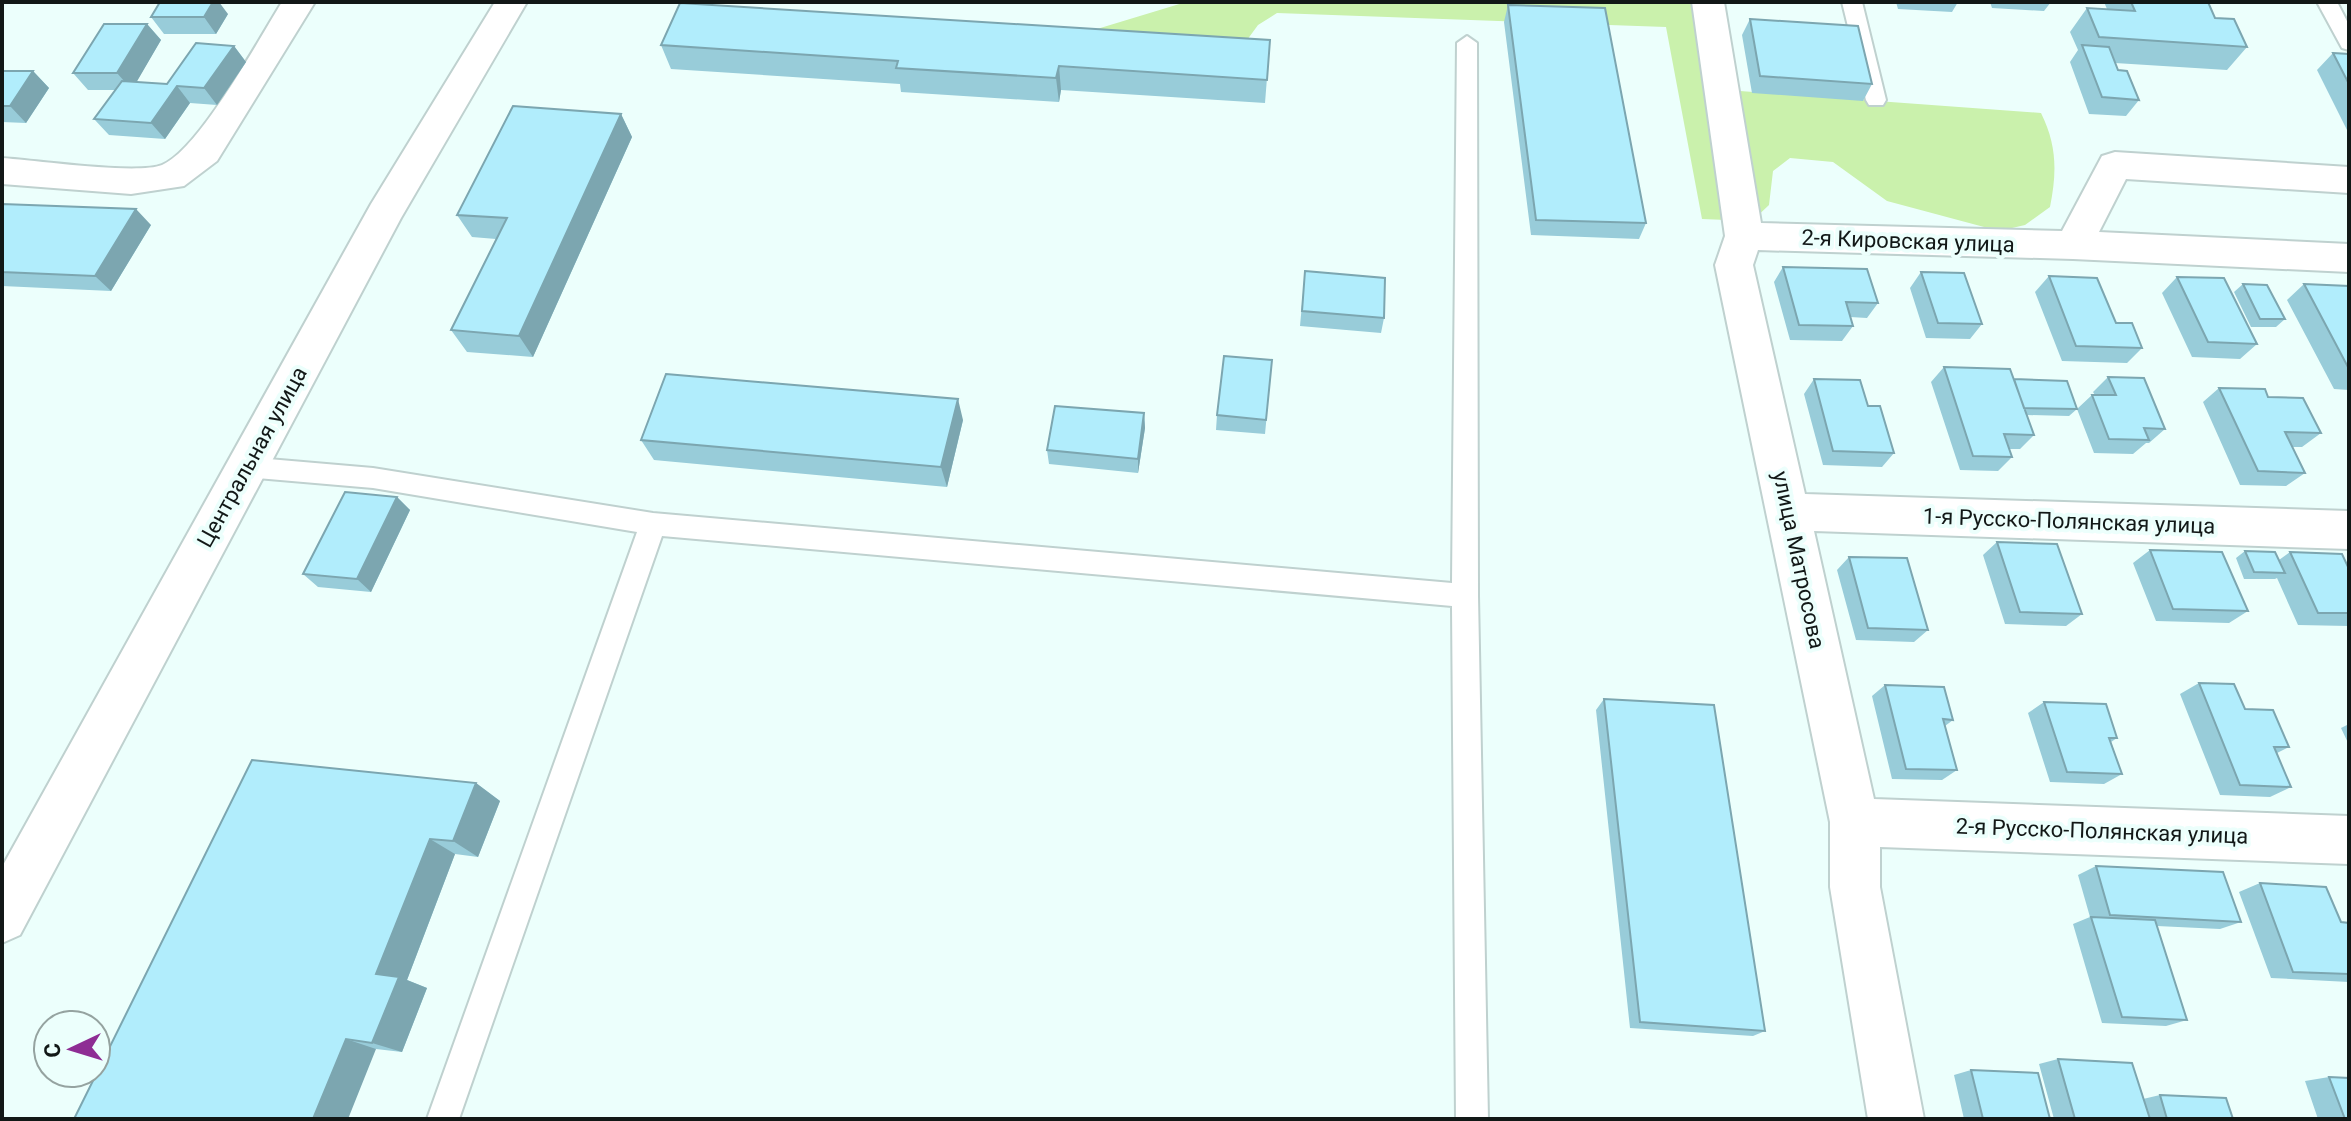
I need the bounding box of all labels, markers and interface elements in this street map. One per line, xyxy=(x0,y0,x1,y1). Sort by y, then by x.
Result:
street label: 2-я Кировская улица xyxy=(1801,225,2015,257)
street label: Центральная улица xyxy=(192,362,312,552)
street label: улица Матросова xyxy=(1768,469,1830,651)
street label: 1-я Русско-Полянская улица xyxy=(1922,503,2216,539)
street label: 2-я Русско-Полянская улица xyxy=(1955,813,2249,849)
north arrow xyxy=(32,1009,112,1089)
text: С xyxy=(40,1042,66,1058)

